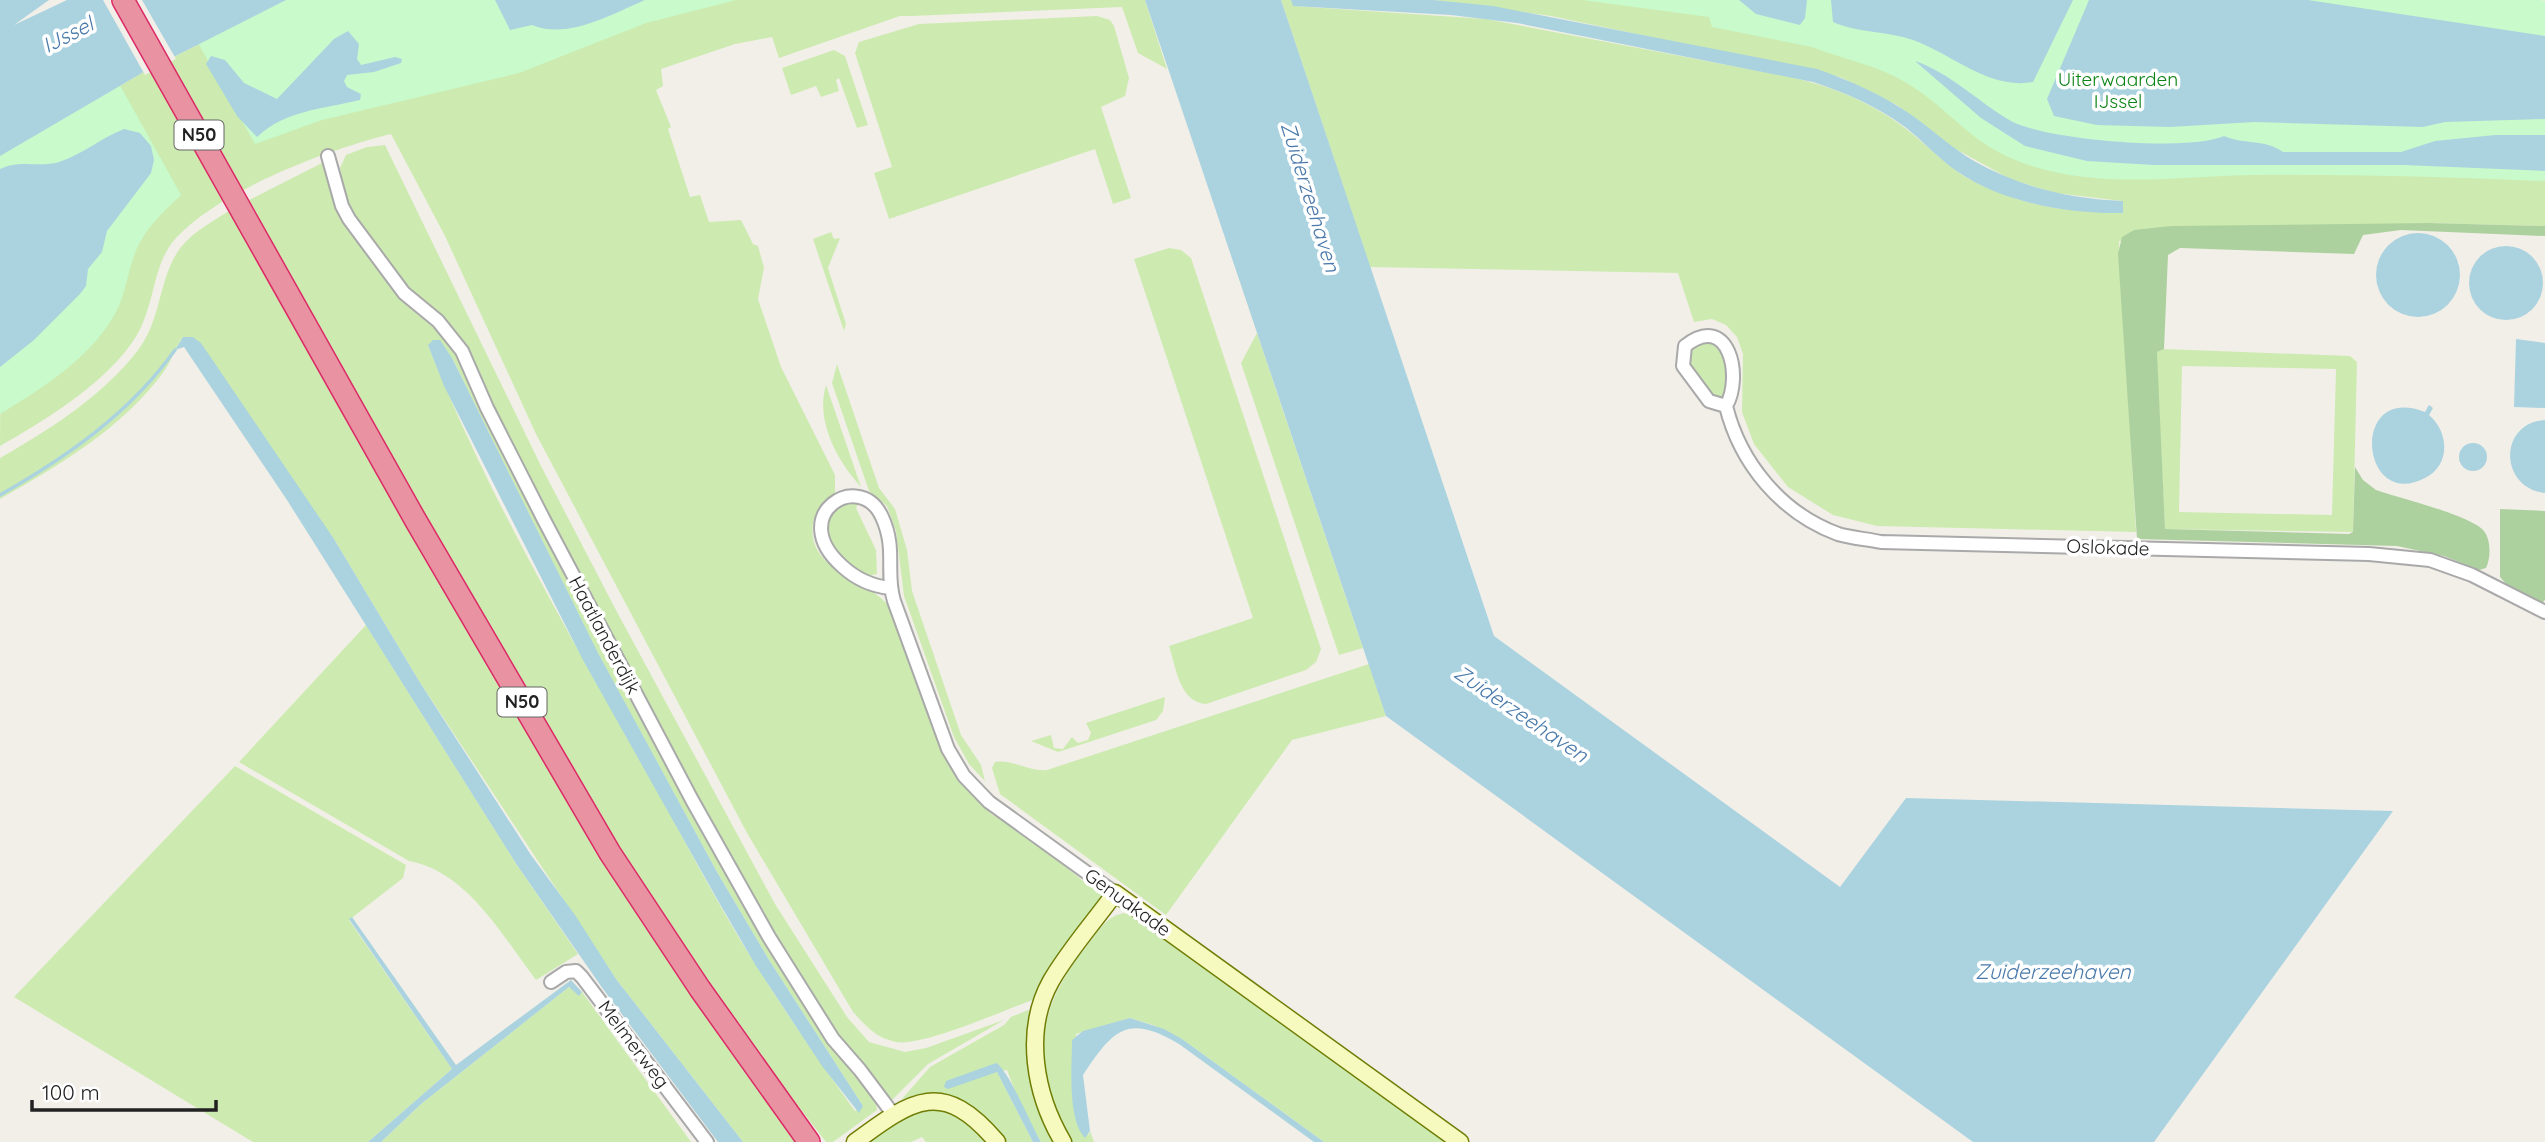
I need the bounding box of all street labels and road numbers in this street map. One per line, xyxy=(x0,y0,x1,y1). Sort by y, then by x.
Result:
road number: N50 xyxy=(174,120,224,150)
street label: Oslokade xyxy=(2066,534,2150,560)
street label: Haatlanderdijk xyxy=(564,572,646,698)
road number: N50 xyxy=(498,688,546,716)
street label: Genuakade xyxy=(1080,863,1176,941)
street label: Melmerweg xyxy=(593,995,675,1093)

